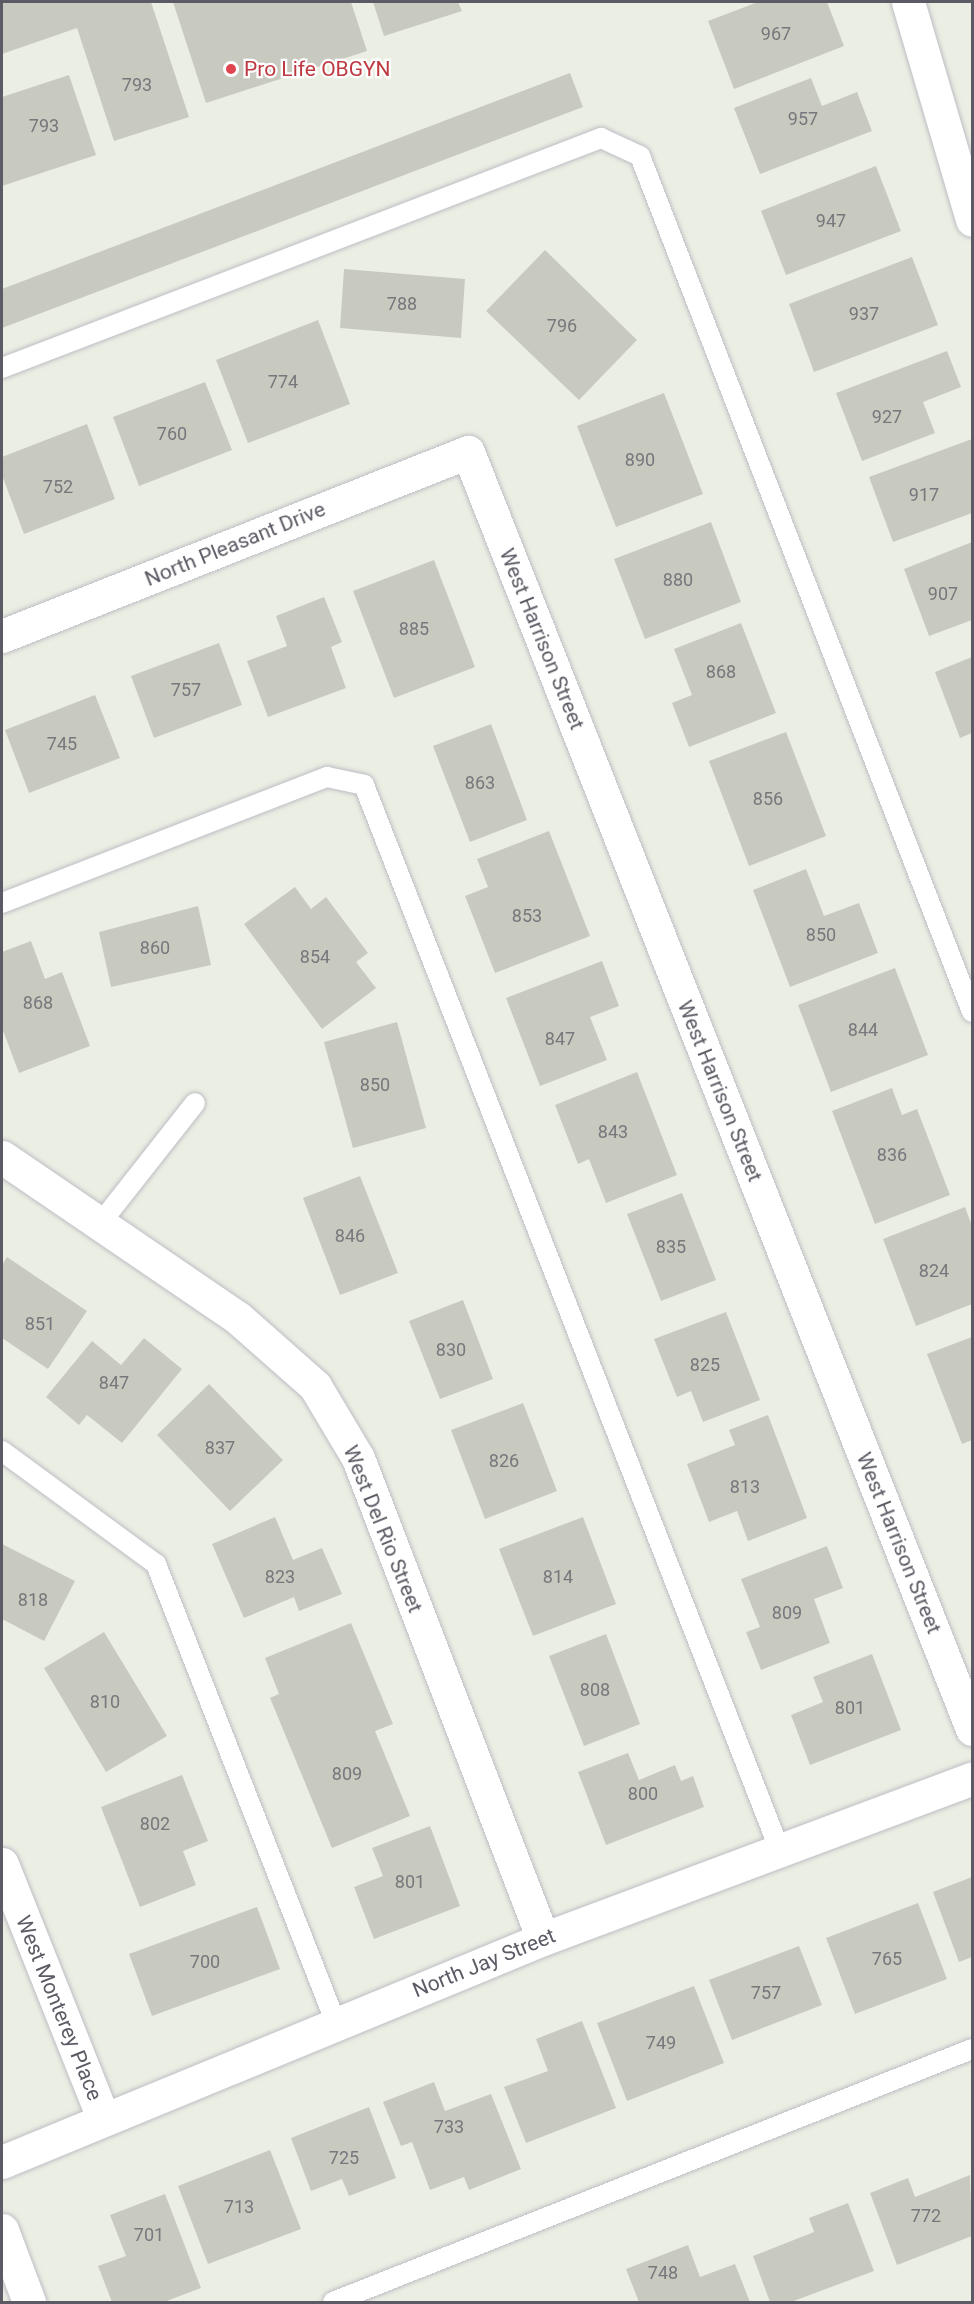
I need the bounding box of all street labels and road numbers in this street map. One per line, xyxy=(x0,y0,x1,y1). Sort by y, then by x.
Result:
street label: North Pleasant Drive xyxy=(141,496,329,592)
street label: West Harrison Street xyxy=(494,545,590,733)
street label: West Harrison Street xyxy=(672,997,768,1185)
street label: West Del Rio Street xyxy=(338,1442,428,1616)
street label: West Harrison Street xyxy=(851,1449,947,1637)
street label: West Monterey Place xyxy=(10,1912,108,2104)
street label: North Jay Street xyxy=(409,1923,559,2003)

